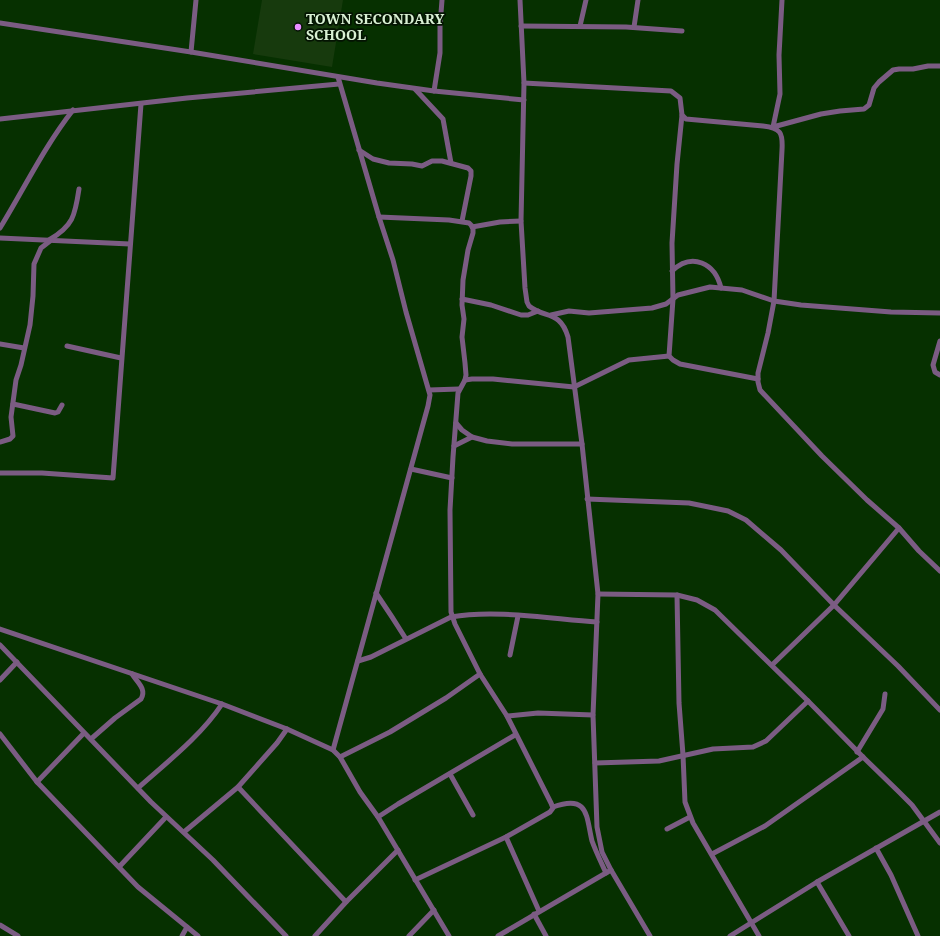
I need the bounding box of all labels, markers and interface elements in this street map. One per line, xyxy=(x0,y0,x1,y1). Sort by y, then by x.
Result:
place label: TOWN SECONDARY SCHOOL xyxy=(306,9,444,44)
marker: TOWN SECONDARY SCHOOL xyxy=(293,22,303,32)

